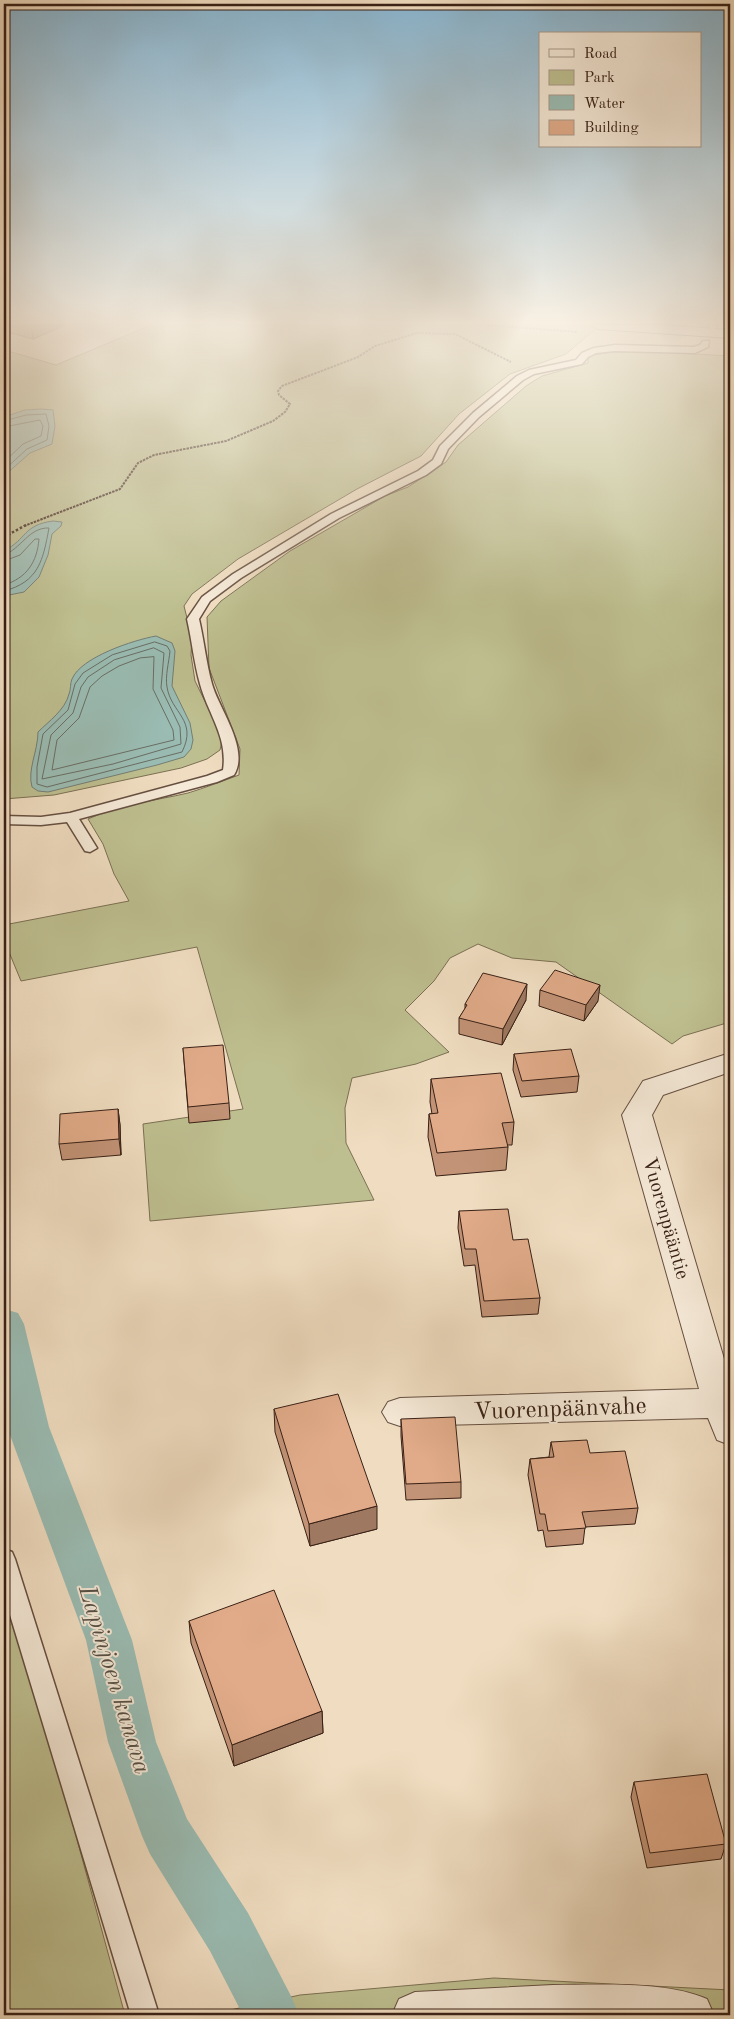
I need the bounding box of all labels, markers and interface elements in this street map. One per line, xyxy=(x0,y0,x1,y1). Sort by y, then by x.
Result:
legend xyxy=(539,32,702,148)
text: Road xyxy=(584,47,618,62)
text: Park xyxy=(584,71,615,86)
text: Water xyxy=(584,97,625,112)
text: Building xyxy=(584,121,639,136)
street label: Vuorenpääntie xyxy=(638,1155,692,1282)
street label: Vuorenpäänvahe xyxy=(473,1395,647,1425)
water label: Lapinjoen kanava xyxy=(73,1582,154,1777)

